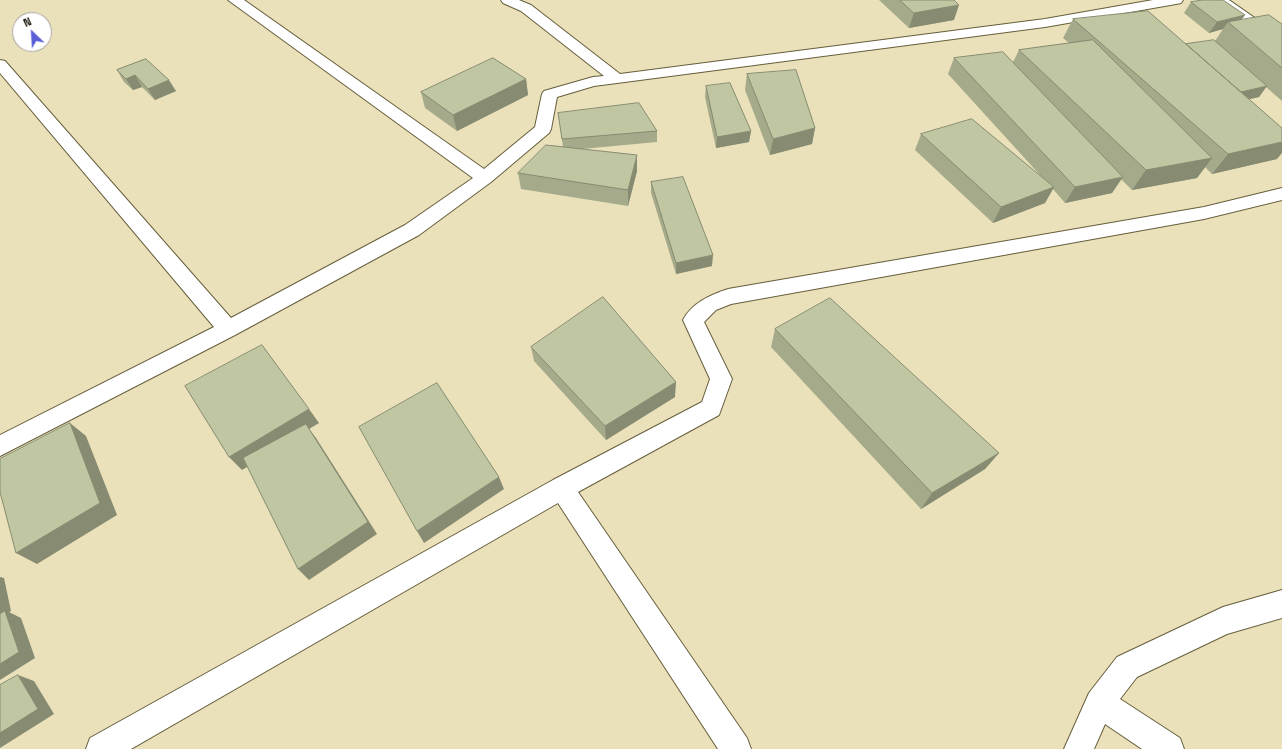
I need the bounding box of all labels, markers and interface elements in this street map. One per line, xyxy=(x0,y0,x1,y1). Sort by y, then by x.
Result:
north arrow xyxy=(12,12,52,52)
text: N xyxy=(21,14,34,30)

